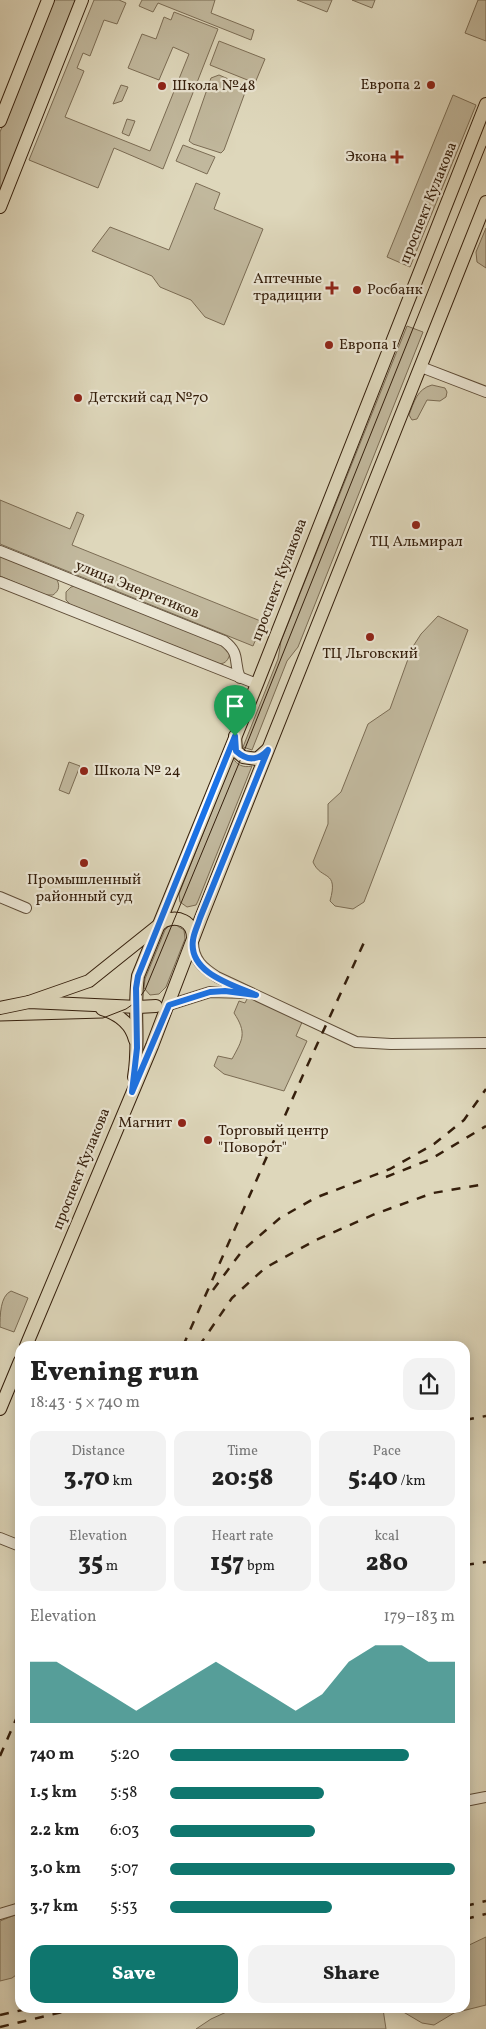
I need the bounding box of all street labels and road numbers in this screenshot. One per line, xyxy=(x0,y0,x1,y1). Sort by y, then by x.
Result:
street label: проспект Кулакова xyxy=(395,139,463,267)
street label: проспект Кулакова xyxy=(247,516,313,644)
street label: улица Энергетиков xyxy=(72,555,202,625)
street label: проспект Кулакова xyxy=(48,1105,116,1233)

